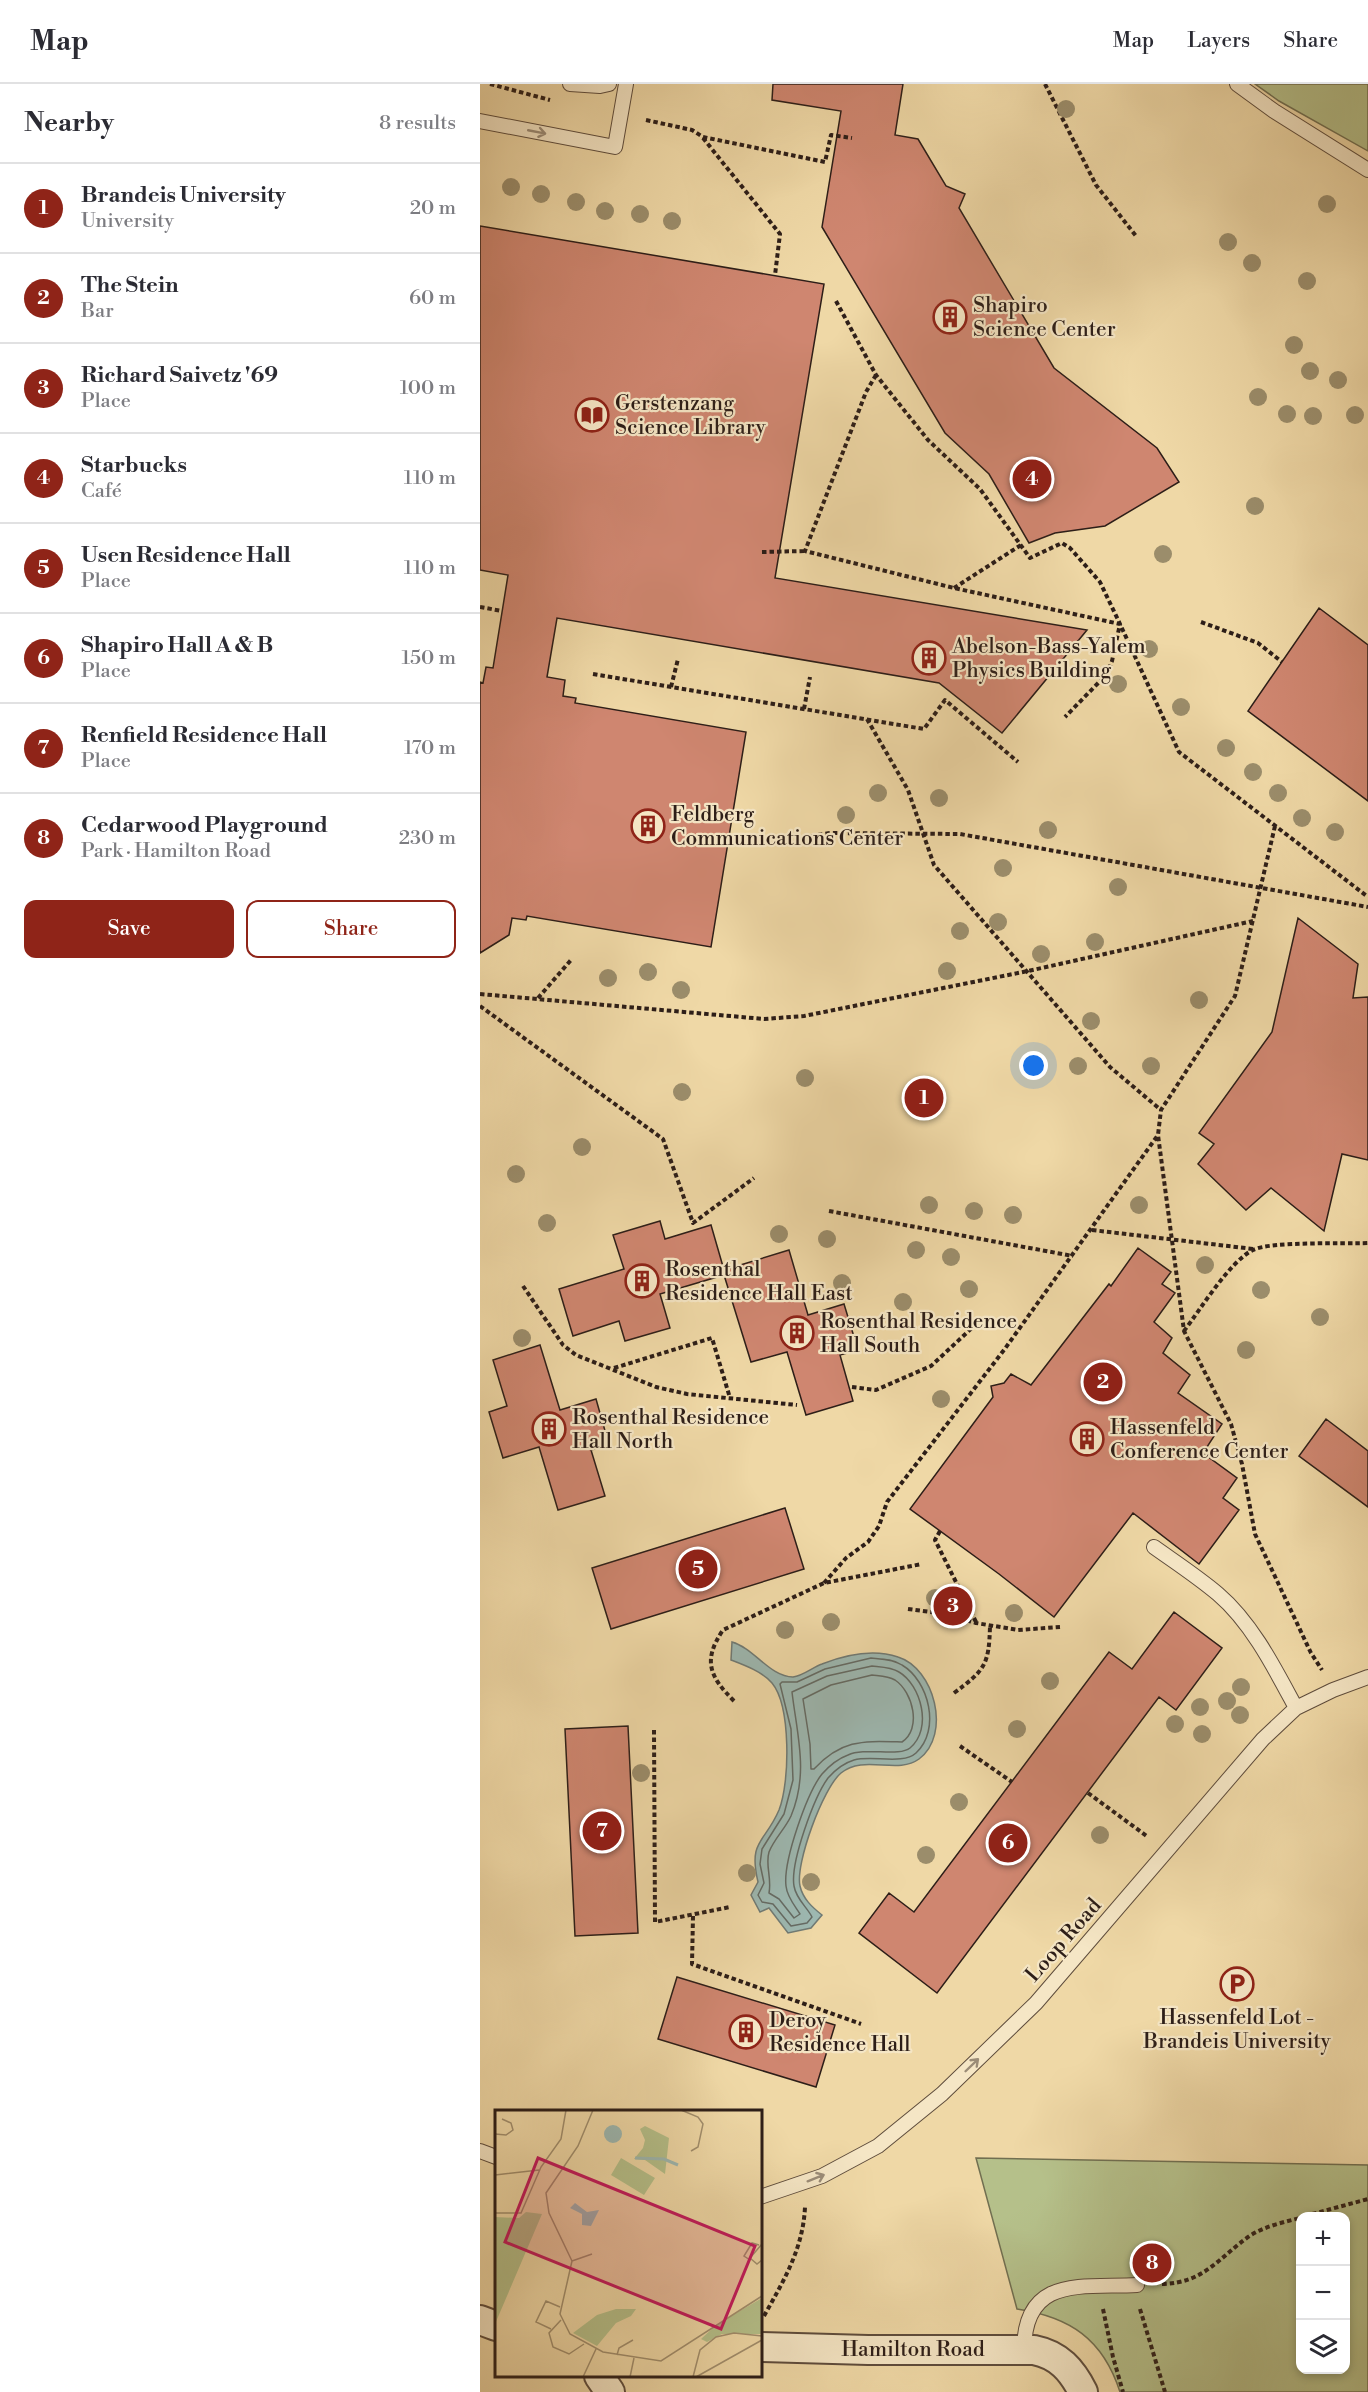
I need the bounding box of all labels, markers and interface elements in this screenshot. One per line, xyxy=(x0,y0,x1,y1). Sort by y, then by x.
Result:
text: Map xyxy=(30,24,89,59)
text: Map xyxy=(1113,28,1154,54)
text: Layers xyxy=(1187,28,1250,54)
text: Share xyxy=(1283,28,1338,54)
text: Nearby xyxy=(24,107,114,139)
text: 8 results xyxy=(379,111,456,136)
one-way arrow xyxy=(527,127,547,138)
text: Brandeis University xyxy=(81,182,286,209)
text: 1 xyxy=(39,196,48,221)
text: 20 m xyxy=(410,196,456,221)
text: University xyxy=(81,209,174,234)
text: The Stein xyxy=(81,272,178,299)
text: 2 xyxy=(37,286,50,311)
text: 60 m xyxy=(409,286,456,311)
place label: Shapiro Science Center xyxy=(973,293,1116,343)
text: Bar xyxy=(81,299,114,324)
building icon: Shapiro Science Center xyxy=(932,299,968,335)
text: Richard Saivetz '69 xyxy=(81,362,278,389)
text: 3 xyxy=(37,376,50,401)
text: 100 m xyxy=(400,376,456,401)
text: Place xyxy=(81,389,131,414)
place label: Gerstenzang Science Library xyxy=(615,391,766,441)
library icon: Gerstenzang Science Library xyxy=(574,397,610,433)
text: Starbucks xyxy=(81,452,187,479)
pin: 4 xyxy=(1012,456,1052,502)
text: 4 xyxy=(37,466,50,491)
text: 110 m xyxy=(404,466,456,491)
text: Café xyxy=(81,479,122,504)
text: Usen Residence Hall xyxy=(81,542,291,569)
text: 5 xyxy=(37,556,50,581)
text: 110 m xyxy=(404,556,456,581)
text: Place xyxy=(81,569,131,594)
text: Shapiro Hall A & B xyxy=(81,632,273,659)
place label: Abelson-Bass-Yalem Physics Building xyxy=(951,634,1146,684)
building icon: Abelson-Bass-Yalem Physics Building xyxy=(911,640,947,676)
text: 6 xyxy=(37,646,50,671)
text: 150 m xyxy=(401,646,456,671)
text: Place xyxy=(81,659,131,684)
text: Renfield Residence Hall xyxy=(81,722,327,749)
text: 7 xyxy=(38,736,49,761)
text: 170 m xyxy=(404,736,456,761)
text: Place xyxy=(81,749,131,774)
place label: Feldberg Communications Center xyxy=(671,802,903,852)
building icon: Feldberg Communications Center xyxy=(630,808,666,844)
text: Cedarwood Playground xyxy=(81,812,328,839)
text: 8 xyxy=(37,826,50,851)
text: 230 m xyxy=(399,826,456,851)
text: Park · Hamilton Road xyxy=(81,839,271,864)
button: Save xyxy=(24,900,234,958)
button: Share xyxy=(246,900,456,958)
your location xyxy=(1019,1051,1048,1080)
pin: 1 xyxy=(904,1076,944,1120)
place label: Rosenthal Residence Hall East xyxy=(665,1257,853,1307)
building icon: Rosenthal Residence Hall East xyxy=(624,1263,660,1299)
place label: Rosenthal Residence Hall South xyxy=(820,1309,1017,1359)
building icon: Rosenthal Residence Hall South xyxy=(779,1315,815,1351)
pin: 2 xyxy=(1084,1360,1122,1404)
place label: Rosenthal Residence Hall North xyxy=(572,1405,769,1455)
building icon: Rosenthal Residence Hall North xyxy=(531,1411,567,1447)
place label: Hassenfeld Conference Center xyxy=(1110,1415,1289,1465)
building icon: Hassenfeld Conference Center xyxy=(1069,1421,1105,1457)
pin: 5 xyxy=(678,1546,718,1592)
pin: 3 xyxy=(934,1584,972,1628)
pin: 7 xyxy=(582,1808,622,1854)
pin: 6 xyxy=(988,1820,1028,1866)
street label: Loop Road xyxy=(1020,1893,1107,1988)
parking icon: Hassenfeld Lot - Brandeis University xyxy=(1219,1966,1255,2002)
place label: Hassenfeld Lot - Brandeis University xyxy=(1142,2005,1332,2055)
place label: Deroy Residence Hall xyxy=(769,2008,911,2058)
building icon: Deroy Residence Hall xyxy=(728,2014,764,2050)
one-way arrow xyxy=(965,2057,980,2072)
inset map xyxy=(495,2110,762,2377)
one-way arrow xyxy=(806,2172,824,2183)
map controls xyxy=(1296,2212,1350,2374)
button: + xyxy=(1296,2212,1350,2266)
pin: 8 xyxy=(1132,2240,1172,2286)
button: − xyxy=(1296,2266,1350,2320)
button: layers xyxy=(1296,2320,1350,2374)
street label: Hamilton Road xyxy=(841,2337,985,2363)

